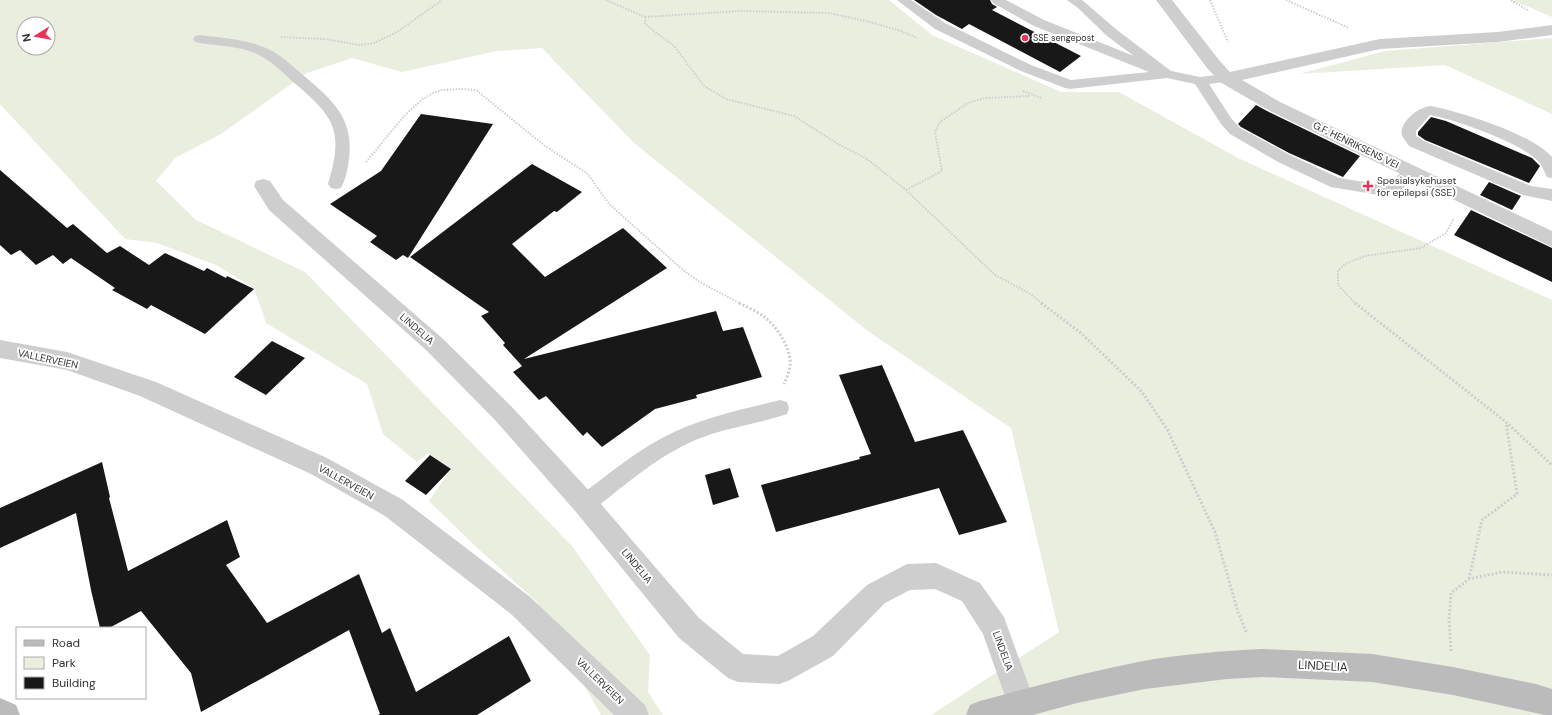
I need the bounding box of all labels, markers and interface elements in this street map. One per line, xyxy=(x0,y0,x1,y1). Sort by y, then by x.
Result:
north arrow xyxy=(16,16,56,56)
place label: SSE sengepost xyxy=(1033,32,1095,44)
text: N xyxy=(19,33,34,43)
marker: SSE sengepost xyxy=(1020,33,1030,43)
street label: G.F. HENRIKSENS VEI xyxy=(1311,119,1401,171)
place label: Spesialsykehuset for epilepsi (SSE) xyxy=(1377,174,1457,199)
marker: Spesialsykehuset for epilepsi (SSE) xyxy=(1362,180,1374,192)
street label: LINDELIA xyxy=(397,311,437,348)
street label: VALLERVEIEN xyxy=(17,346,79,372)
street label: VALLERVEIEN xyxy=(316,461,376,503)
street label: LINDELIA xyxy=(619,546,655,586)
legend xyxy=(16,627,146,699)
street label: LINDELIA xyxy=(990,629,1016,673)
text: Road xyxy=(52,635,80,651)
text: Park xyxy=(52,655,76,671)
street label: VALLERVEIEN xyxy=(573,655,627,707)
street label: LINDELIA xyxy=(1298,657,1348,675)
text: Building xyxy=(52,675,96,691)

